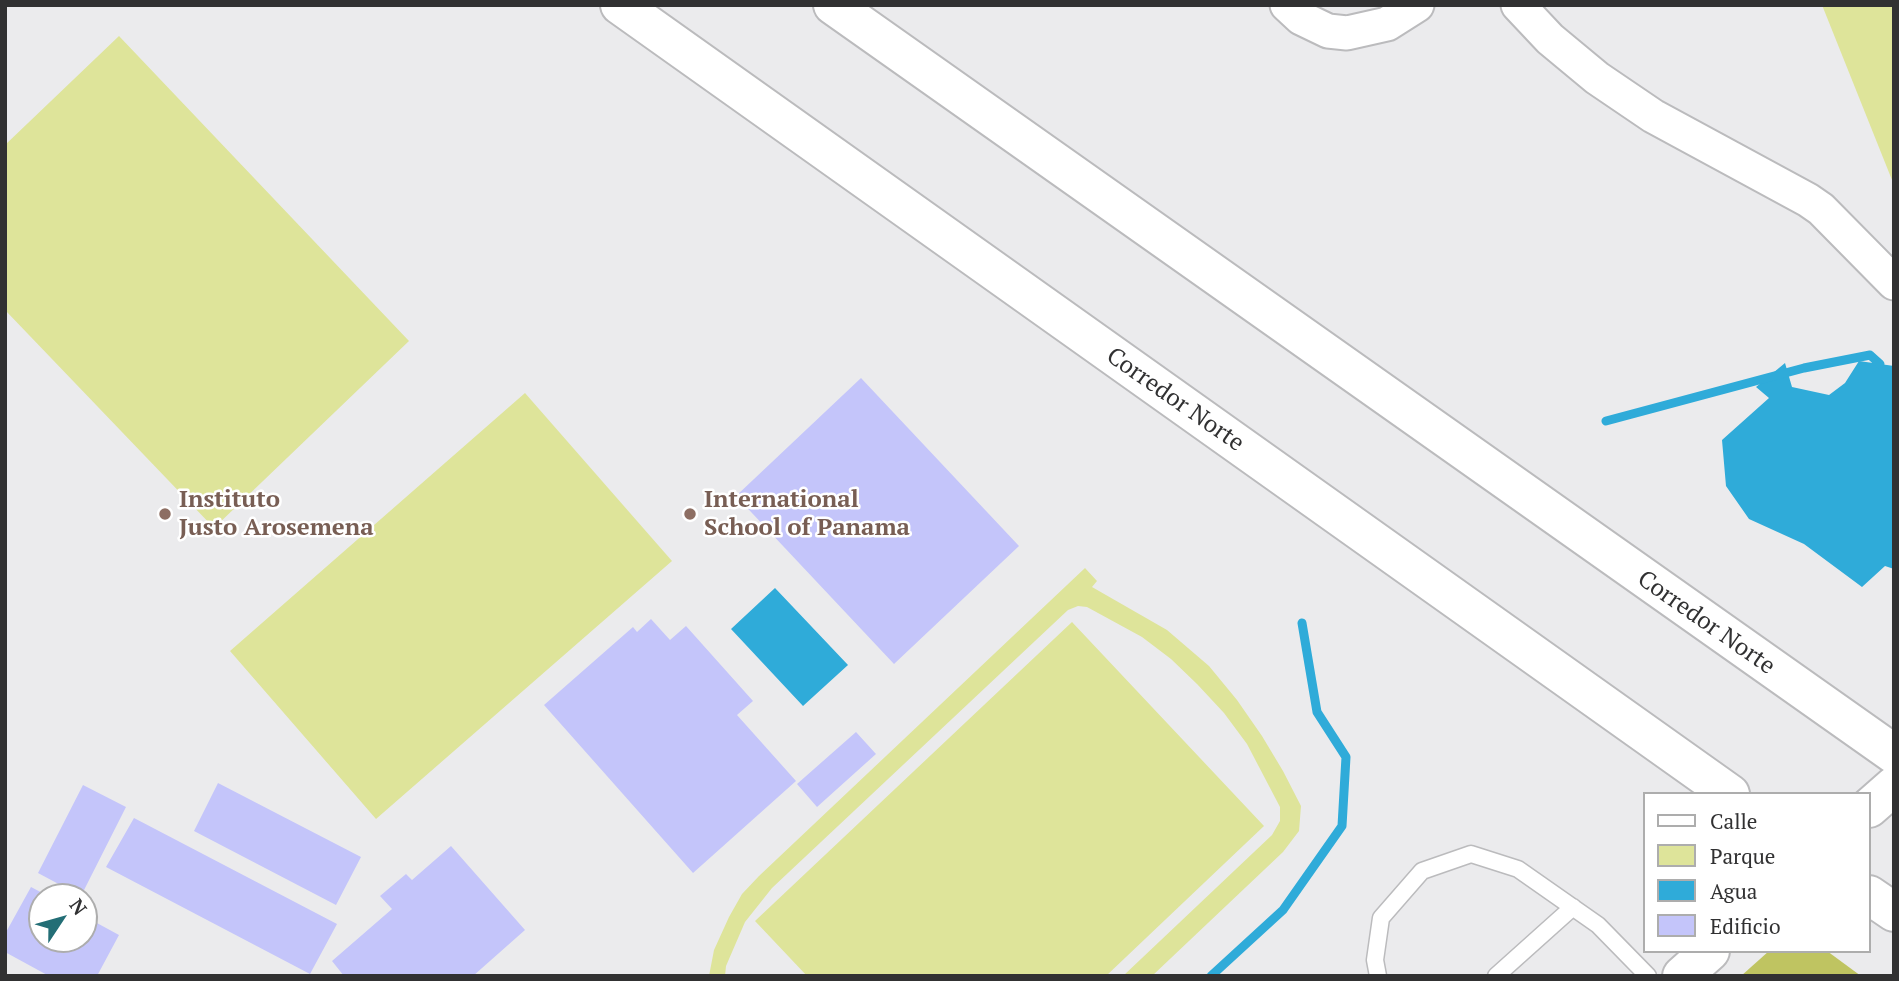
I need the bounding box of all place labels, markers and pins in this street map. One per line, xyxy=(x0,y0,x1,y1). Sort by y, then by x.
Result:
place label: Instituto Justo Arosemena xyxy=(179,486,374,542)
place label: International School of Panama xyxy=(704,486,910,542)
marker: Instituto Justo Arosemena xyxy=(157,506,173,522)
marker: International School of Panama xyxy=(682,506,698,522)

